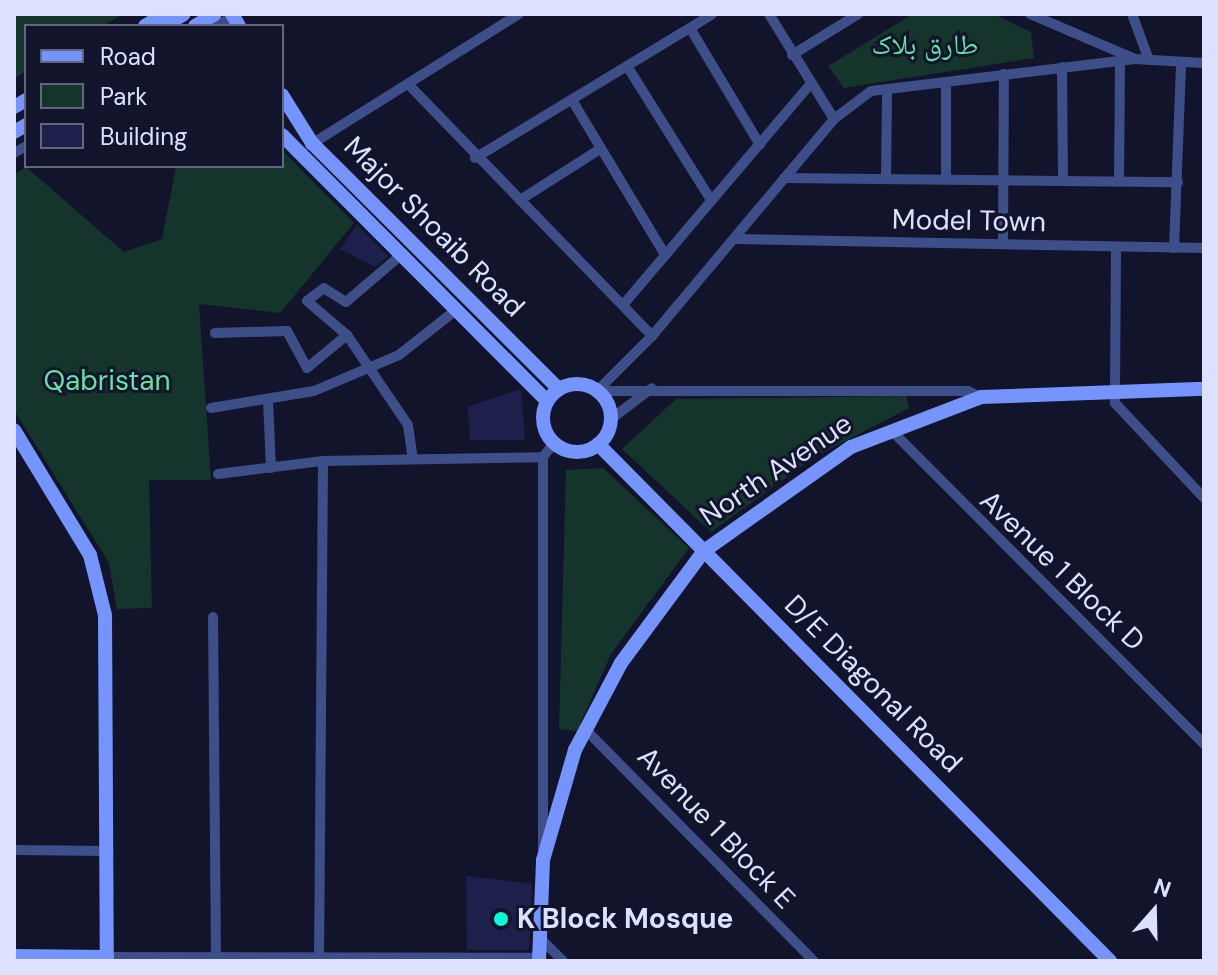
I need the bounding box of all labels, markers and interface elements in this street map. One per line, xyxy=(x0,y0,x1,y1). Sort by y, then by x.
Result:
legend xyxy=(24,24,284,168)
park label: طارق بلاک xyxy=(872,28,978,62)
text: Road xyxy=(100,41,156,72)
text: Park xyxy=(100,81,147,112)
text: Building xyxy=(100,121,187,152)
street label: Major Shoaib Road xyxy=(337,130,531,324)
street label: Model Town xyxy=(892,203,1046,239)
park label: Qabristan xyxy=(43,364,171,398)
street label: North Avenue xyxy=(694,407,858,533)
street label: Avenue 1 Block D xyxy=(973,484,1151,658)
street label: D/E Diagonal Road xyxy=(777,588,969,780)
street label: Avenue 1 Block E xyxy=(630,740,802,916)
north arrow xyxy=(1114,871,1194,951)
text: N xyxy=(1150,872,1175,904)
place label: K Block Mosque xyxy=(517,902,733,936)
marker: K Block Mosque xyxy=(492,910,510,928)

